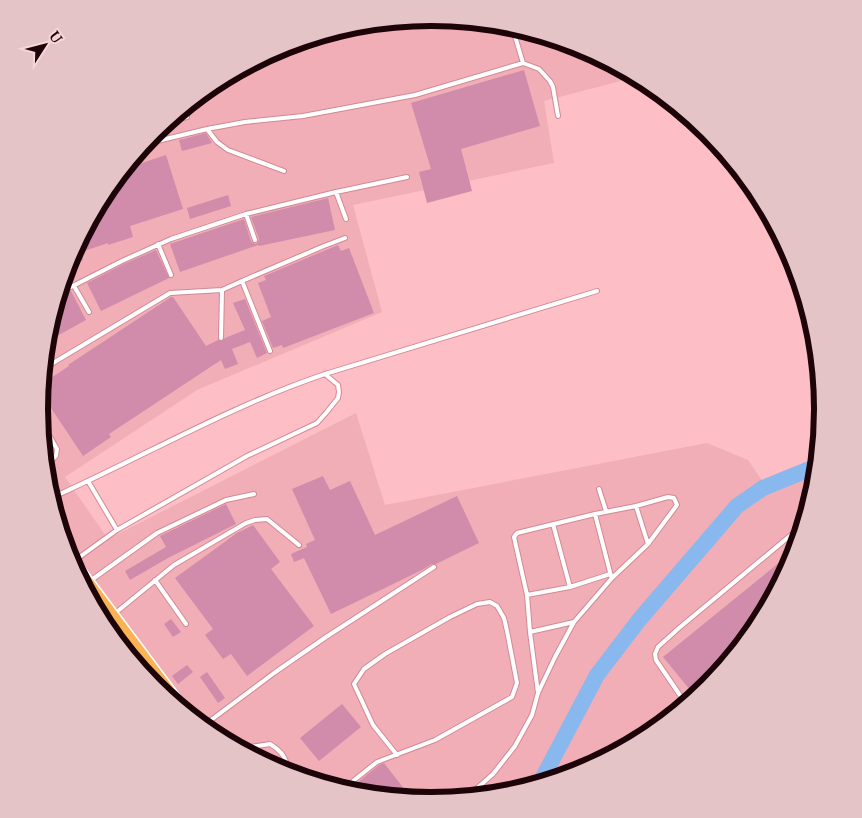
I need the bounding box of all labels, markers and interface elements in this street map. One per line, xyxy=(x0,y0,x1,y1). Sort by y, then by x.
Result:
north arrow xyxy=(20,20,70,70)
text: U xyxy=(45,28,66,47)

